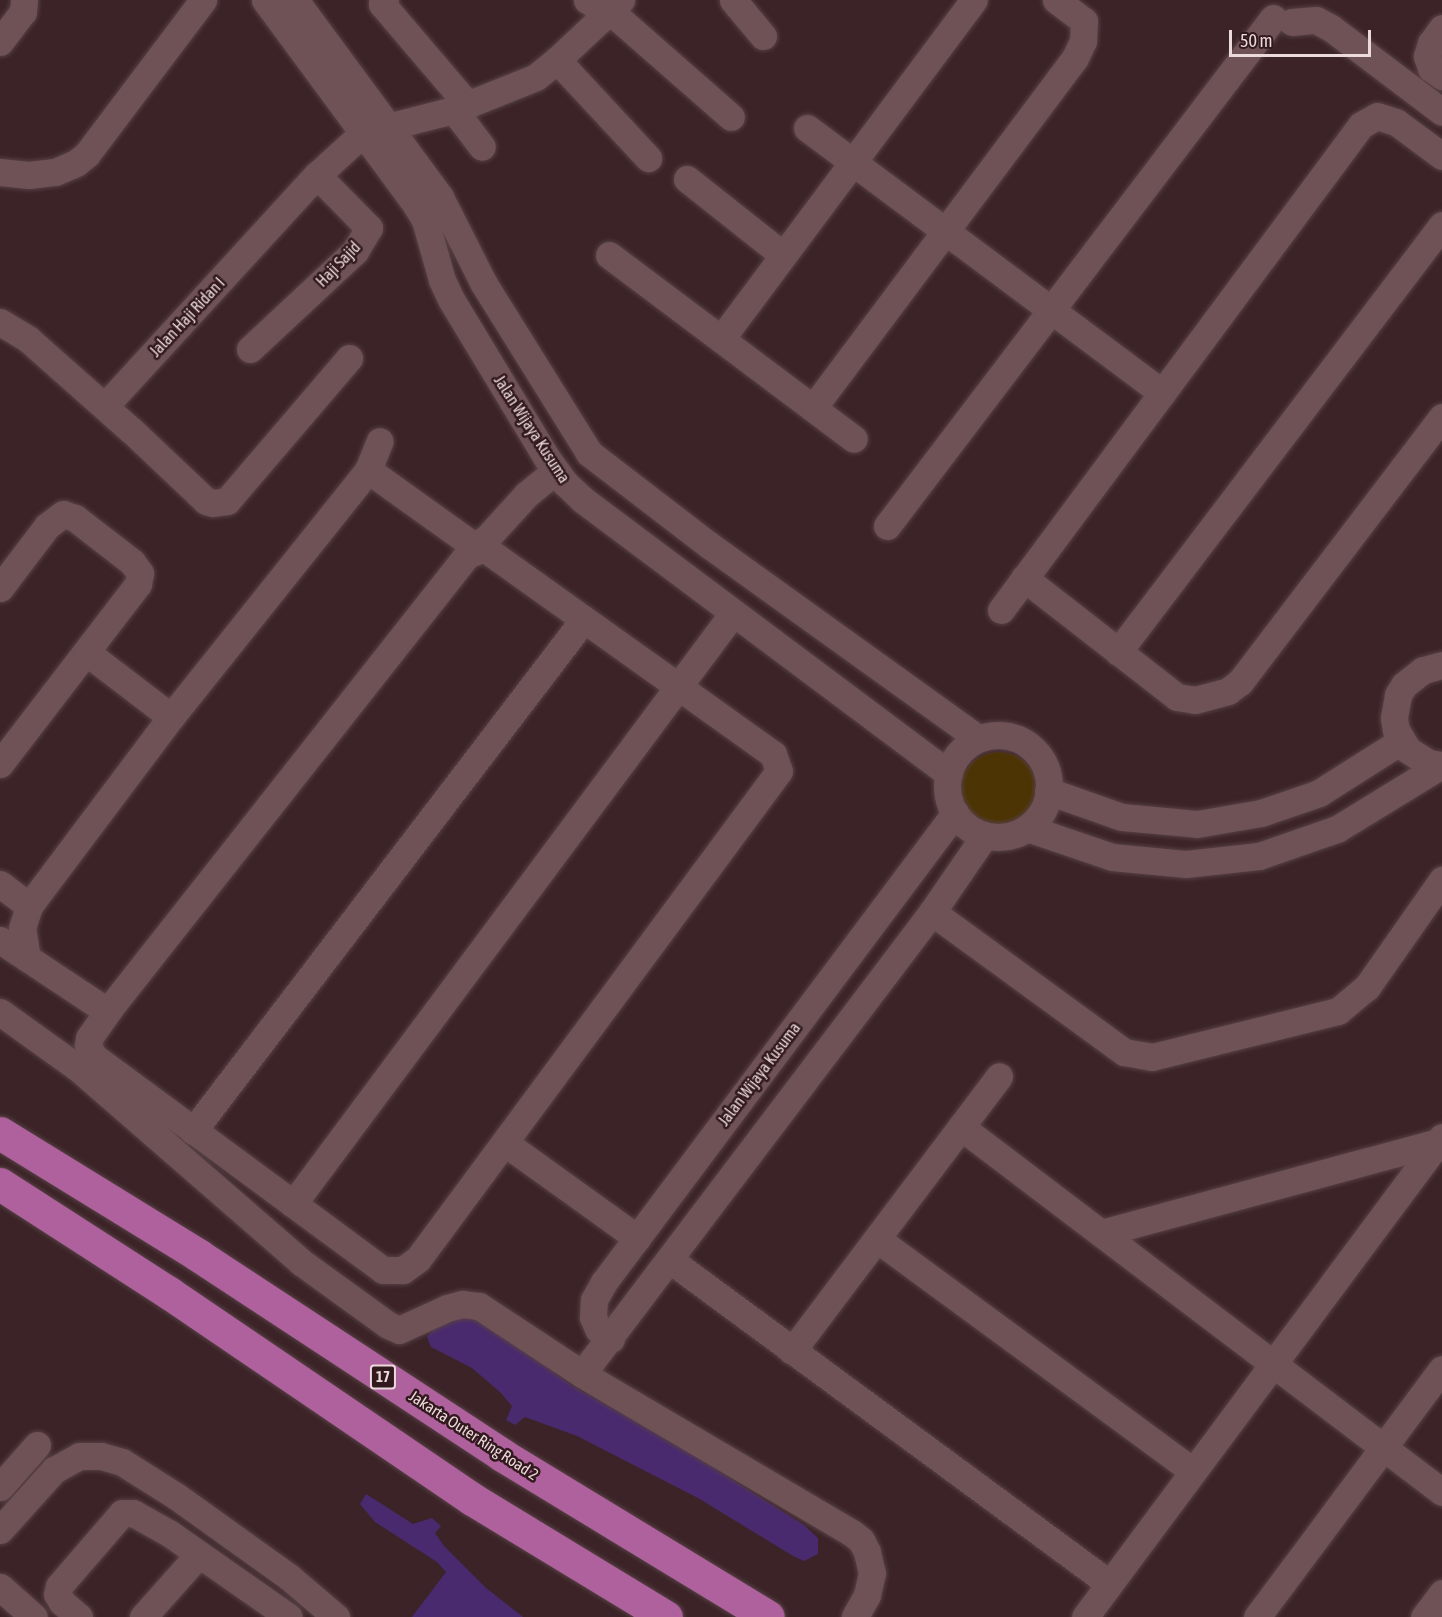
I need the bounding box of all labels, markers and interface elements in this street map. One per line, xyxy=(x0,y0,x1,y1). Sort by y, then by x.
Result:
scale bar xyxy=(1232,18,1374,56)
text: 50 m xyxy=(1240,30,1272,51)
street label: Haji Sajid xyxy=(312,237,364,291)
street label: Jalan Haji Ridan I xyxy=(145,273,229,361)
street label: Jalan Wijaya Kusuma xyxy=(490,372,574,486)
street label: Jalan Wijaya Kusuma xyxy=(714,1019,804,1129)
road number: 17 xyxy=(370,1365,397,1389)
street label: Jakarta Outer Ring Road 2 xyxy=(406,1386,542,1484)

